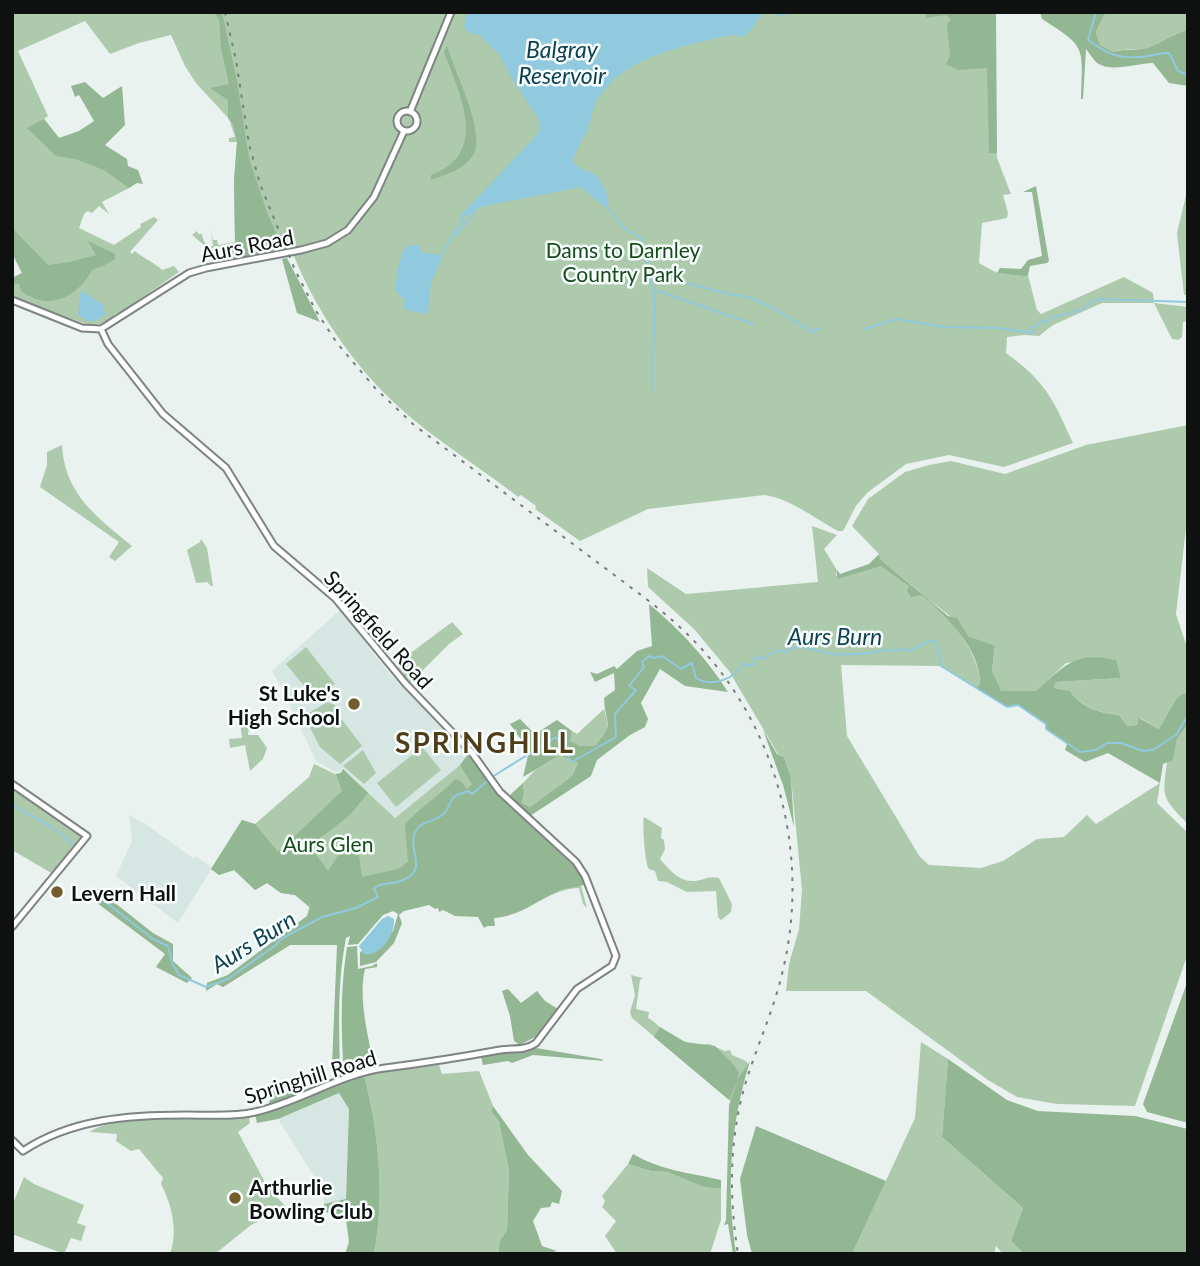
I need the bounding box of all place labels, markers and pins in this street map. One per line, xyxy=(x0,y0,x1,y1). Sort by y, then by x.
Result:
place label: St Luke's High School xyxy=(228,680,340,729)
marker: St Luke's High School xyxy=(346,696,362,712)
place label: Levern Hall xyxy=(71,880,176,905)
marker: Levern Hall xyxy=(49,884,65,900)
place label: Arthurlie Bowling Club xyxy=(248,1174,373,1223)
marker: Arthurlie Bowling Club xyxy=(227,1190,243,1206)

